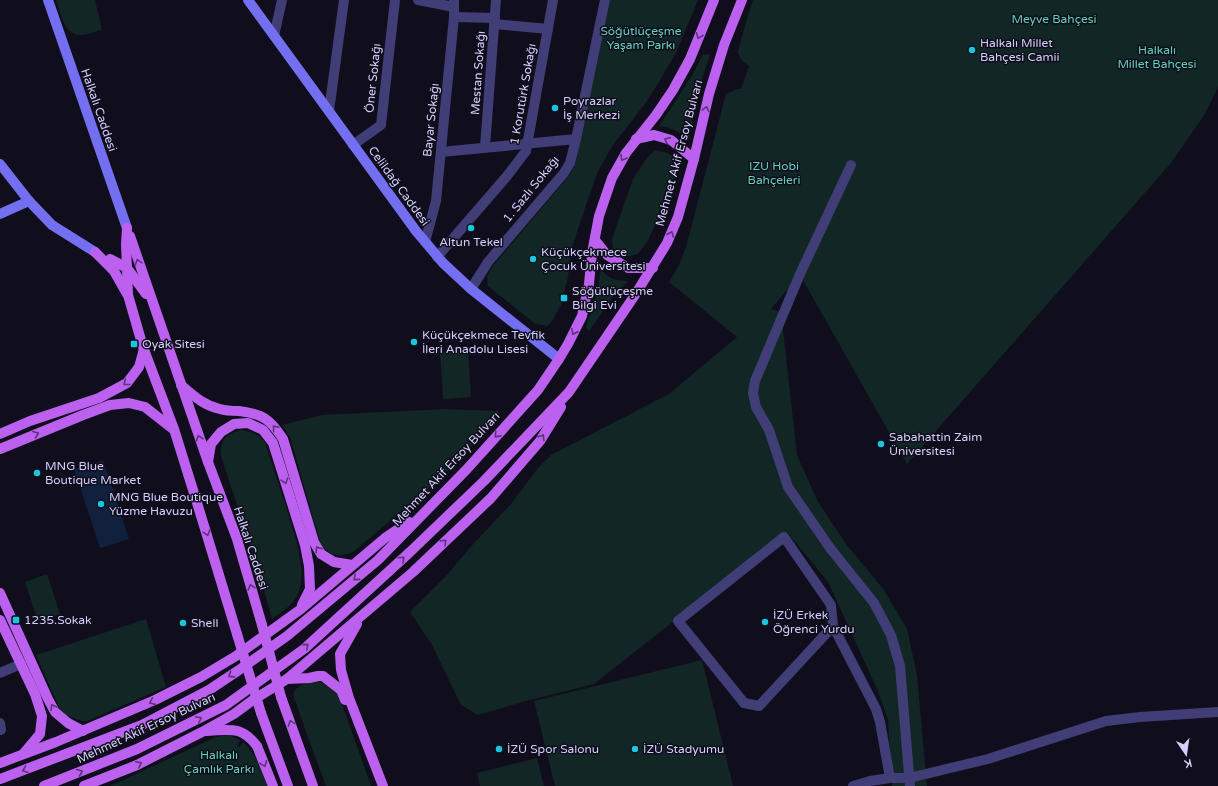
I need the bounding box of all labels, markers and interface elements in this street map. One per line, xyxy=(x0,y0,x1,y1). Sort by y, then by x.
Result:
park label: Meyve Bahçesi xyxy=(1011,12,1097,26)
park label: Söğütlüçeşme Yaşam Parkı xyxy=(600,24,682,52)
street label: Mestan Sokağı xyxy=(468,31,488,115)
one-way arrow xyxy=(696,32,704,40)
place label: Halkalı Millet Bahçesi Camii xyxy=(980,36,1059,64)
street label: 1 Korutürk Sokağı xyxy=(507,42,539,146)
street label: Öner Sokağı xyxy=(362,43,384,113)
park label: Halkalı Millet Bahçesi xyxy=(1117,43,1197,71)
marker: Halkalı Millet Bahçesi Camii xyxy=(967,45,977,55)
street label: Halkalı Caddesi xyxy=(78,67,120,153)
street label: Mehmet Akif Ersoy Bulvarı xyxy=(653,78,705,228)
street label: Bayar Sokağı xyxy=(420,82,442,158)
place label: Poyrazlar İş Merkezi xyxy=(563,94,620,122)
marker: Poyrazlar İş Merkezi xyxy=(550,103,560,113)
one-way arrow xyxy=(701,106,709,112)
one-way arrow xyxy=(664,137,672,145)
street label: Celildağ Caddesi xyxy=(366,144,432,228)
street label: 1. Sazlı Sokağı xyxy=(500,153,562,225)
one-way arrow xyxy=(621,154,628,161)
park label: IZU Hobi Bahçeleri xyxy=(748,159,800,187)
marker: Altun Tekel xyxy=(466,223,476,233)
one-way arrow xyxy=(666,230,674,237)
place label: Altun Tekel xyxy=(439,235,503,249)
place label: Küçükçekmece Çocuk Üniversitesi xyxy=(541,245,645,273)
marker: Küçükçekmece Çocuk Üniversitesi xyxy=(528,254,538,264)
one-way arrow xyxy=(135,259,143,266)
place label: Söğütlüçeşme Bilgi Evi xyxy=(572,284,653,312)
marker: Söğütlüçeşme Bilgi Evi xyxy=(559,293,569,303)
one-way arrow xyxy=(571,327,579,335)
place label: Küçükçekmece Tevfik İleri Anadolu Lisesi xyxy=(422,328,546,356)
place label: Oyak Sitesi xyxy=(142,337,205,351)
marker: Küçükçekmece Tevfik İleri Anadolu Lisesi xyxy=(409,337,419,347)
marker: Oyak Sitesi xyxy=(129,339,139,349)
one-way arrow xyxy=(123,378,131,385)
street label: Mehmet Akif Ersoy Bulvarı xyxy=(389,409,503,529)
one-way arrow xyxy=(272,425,279,433)
place label: Sabahattin Zaim Üniversitesi xyxy=(889,430,982,458)
one-way arrow xyxy=(32,431,40,439)
one-way arrow xyxy=(494,431,501,438)
one-way arrow xyxy=(538,434,545,441)
one-way arrow xyxy=(195,435,204,442)
marker: Sabahattin Zaim Üniversitesi xyxy=(876,439,886,449)
place label: MNG Blue Boutique Market xyxy=(45,459,141,487)
marker: MNG Blue Boutique Market xyxy=(32,468,42,478)
one-way arrow xyxy=(280,478,289,485)
place label: MNG Blue Boutique Yüzme Havuzu xyxy=(109,490,223,518)
marker: MNG Blue Boutique Yüzme Havuzu xyxy=(96,499,106,509)
street label: Halkalı Caddesi xyxy=(231,505,271,591)
one-way arrow xyxy=(202,530,211,537)
one-way arrow xyxy=(439,539,447,547)
one-way arrow xyxy=(315,546,323,553)
one-way arrow xyxy=(397,556,405,563)
one-way arrow xyxy=(353,574,361,581)
one-way arrow xyxy=(247,584,256,591)
place label: İZÜ Erkek Öğrenci Yurdu xyxy=(773,608,855,636)
place label: 1235.Sokak xyxy=(24,613,92,627)
marker: 1235.Sokak xyxy=(11,615,21,625)
place label: Shell xyxy=(191,616,218,630)
marker: İZÜ Erkek Öğrenci Yurdu xyxy=(760,617,770,627)
marker: Shell xyxy=(178,618,188,628)
one-way arrow xyxy=(302,644,309,651)
one-way arrow xyxy=(228,670,235,678)
street label: Mehmet Akif Ersoy Bulvarı xyxy=(75,690,217,766)
one-way arrow xyxy=(148,697,155,705)
one-way arrow xyxy=(50,704,57,711)
one-way arrow xyxy=(194,716,202,723)
one-way arrow xyxy=(287,719,295,726)
north arrow xyxy=(1166,734,1206,774)
place label: İZÜ Spor Salonu xyxy=(507,742,599,756)
place label: İZÜ Stadyumu xyxy=(643,742,724,756)
marker: İZÜ Spor Salonu xyxy=(494,744,504,754)
marker: İZÜ Stadyumu xyxy=(630,744,640,754)
park label: Halkalı Çamlık Parkı xyxy=(184,748,254,776)
text: K xyxy=(1182,756,1193,771)
one-way arrow xyxy=(260,760,268,767)
one-way arrow xyxy=(135,761,143,769)
one-way arrow xyxy=(21,766,28,774)
one-way arrow xyxy=(76,769,84,777)

